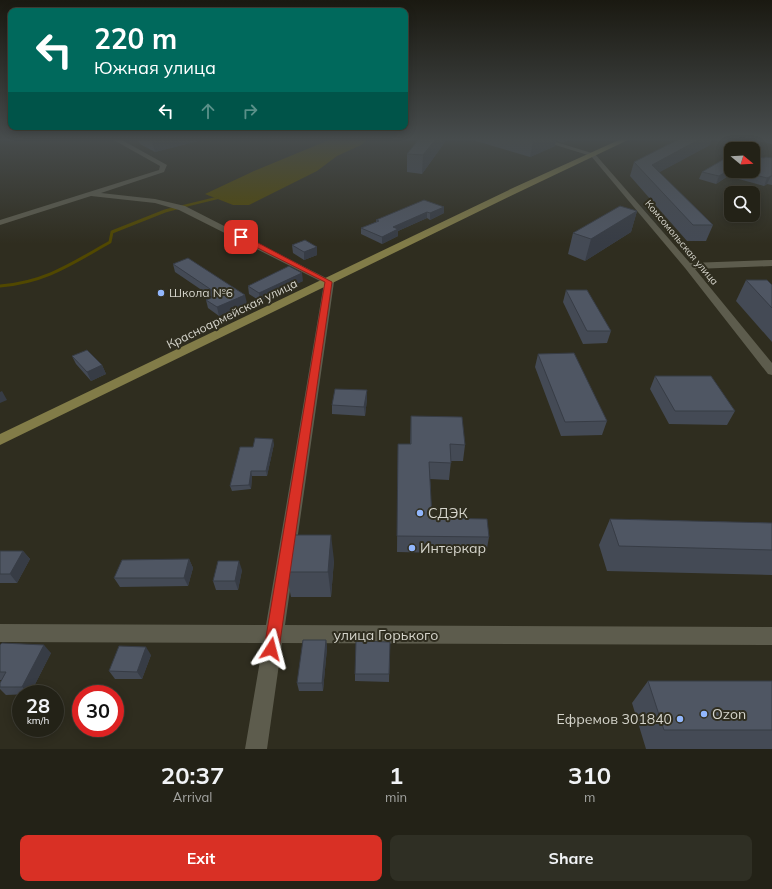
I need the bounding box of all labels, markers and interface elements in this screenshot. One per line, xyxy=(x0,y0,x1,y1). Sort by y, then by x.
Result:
text: 220 m xyxy=(94,21,177,56)
icon: left xyxy=(28,24,80,76)
text: Южная улица xyxy=(94,56,216,79)
icon: left xyxy=(155,100,177,122)
icon: ahead xyxy=(197,100,219,122)
icon: right xyxy=(239,100,261,122)
north arrow xyxy=(724,142,760,178)
map controls xyxy=(724,142,760,222)
button: search xyxy=(724,186,760,222)
street label: Комсомольская улица xyxy=(642,197,721,288)
pin xyxy=(224,220,258,254)
icon: arrive xyxy=(230,226,252,248)
street label: Красноармейская улица xyxy=(164,275,300,352)
place label: Школа №6 xyxy=(169,285,233,300)
marker: Школа №6 xyxy=(156,288,166,298)
place label: СДЭК xyxy=(428,504,468,522)
marker: СДЭК xyxy=(415,508,425,518)
place label: Интеркар xyxy=(420,539,486,557)
marker: Интеркар xyxy=(407,543,417,553)
street label: улица Горького xyxy=(334,626,438,644)
position arrow xyxy=(250,628,292,670)
speed limit sign: 30 xyxy=(72,685,124,737)
text: 28 xyxy=(26,693,50,718)
place label: Ozon xyxy=(712,705,746,723)
marker: Ozon xyxy=(699,709,709,719)
place label: Ефремов 301840 xyxy=(557,710,672,728)
text: km/h xyxy=(27,714,49,727)
marker: Ефремов 301840 xyxy=(675,714,685,724)
text: 20:37 xyxy=(161,760,224,790)
text: 1 xyxy=(389,760,403,790)
text: 310 xyxy=(568,760,611,790)
text: Arrival xyxy=(173,789,212,805)
text: min xyxy=(385,789,407,805)
text: m xyxy=(584,789,595,805)
button: Exit xyxy=(20,835,382,881)
button: Share xyxy=(390,835,752,881)

